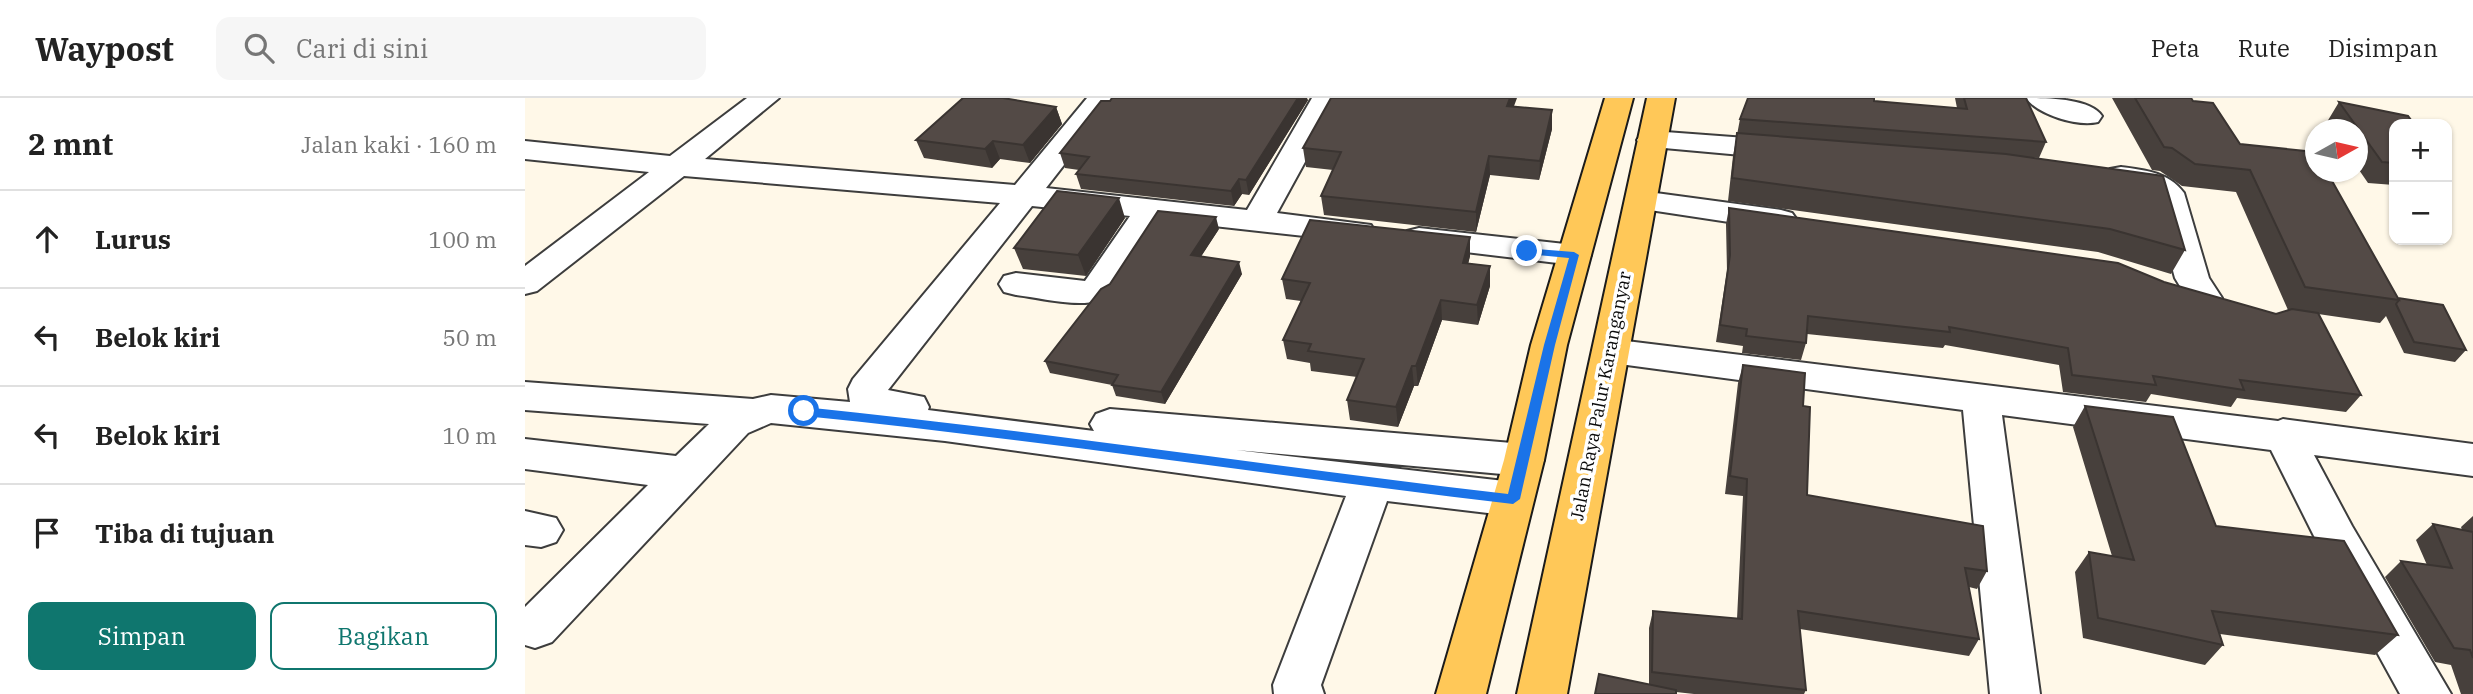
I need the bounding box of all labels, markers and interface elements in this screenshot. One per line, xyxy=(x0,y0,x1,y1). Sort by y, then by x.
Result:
search box xyxy=(216,17,706,80)
text: Waypost xyxy=(35,27,174,70)
icon: search xyxy=(240,29,278,67)
text: Cari di sini xyxy=(296,31,428,65)
text: Peta xyxy=(2151,32,2200,64)
text: Rute xyxy=(2238,32,2290,64)
text: Disimpan xyxy=(2328,32,2438,64)
north arrow xyxy=(2305,119,2368,182)
map controls xyxy=(2389,119,2452,245)
button: + xyxy=(2389,119,2452,182)
text: 2 mnt xyxy=(28,124,113,163)
text: Jalan kaki · 160 m xyxy=(301,129,497,159)
button: − xyxy=(2389,182,2452,245)
icon: ahead xyxy=(28,220,66,258)
text: Lurus xyxy=(95,222,171,256)
text: 100 m xyxy=(428,224,497,254)
route end xyxy=(1511,235,1542,266)
street label: Jalan Raya Palur Karanganyar xyxy=(1565,269,1636,522)
icon: left xyxy=(28,318,66,356)
text: Belok kiri xyxy=(95,320,220,354)
text: 50 m xyxy=(442,322,497,352)
route start xyxy=(788,395,819,426)
icon: left xyxy=(28,416,66,454)
text: Belok kiri xyxy=(95,418,220,452)
text: 10 m xyxy=(442,420,497,450)
icon: arrive xyxy=(28,514,66,552)
text: Tiba di tujuan xyxy=(95,516,275,550)
button: Simpan xyxy=(28,602,256,670)
button: Bagikan xyxy=(270,602,497,670)

